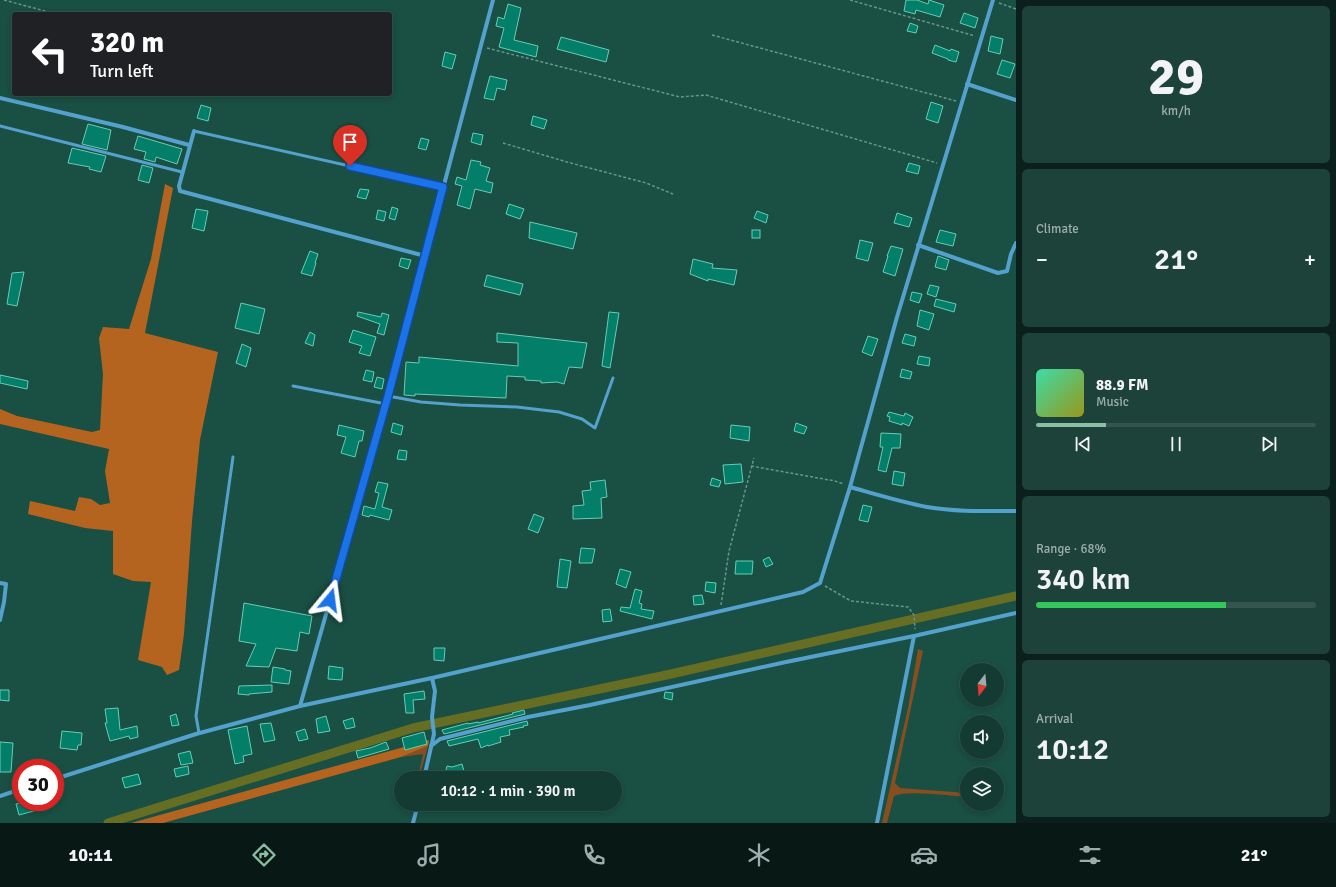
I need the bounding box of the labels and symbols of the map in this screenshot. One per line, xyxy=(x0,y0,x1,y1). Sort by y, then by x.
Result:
pin xyxy=(333,125,367,166)
position arrow xyxy=(309,579,351,621)
north arrow xyxy=(960,663,1004,707)
speed limit sign: 30 xyxy=(12,759,64,811)

